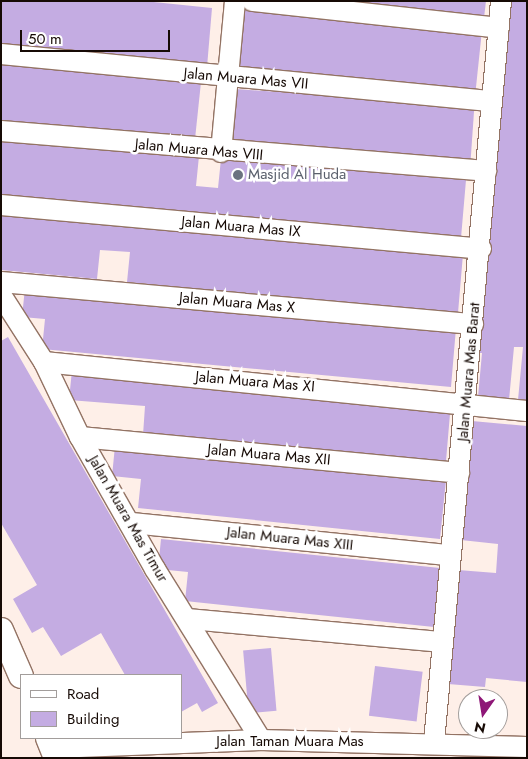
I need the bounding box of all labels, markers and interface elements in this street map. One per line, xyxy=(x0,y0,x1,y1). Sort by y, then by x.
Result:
scale bar xyxy=(22,20,172,52)
text: 50 m xyxy=(28,28,62,50)
street label: Jalan Muara Mas VII xyxy=(183,65,309,93)
street label: Jalan Muara Mas VIII xyxy=(134,135,264,165)
place label: Masjid Al Huda xyxy=(248,166,346,184)
marker: Masjid Al Huda xyxy=(232,169,244,181)
street label: Jalan Muara Mas IX xyxy=(181,213,301,241)
street label: Jalan Muara Mas X xyxy=(178,289,296,317)
street label: Jalan Muara Mas Barat xyxy=(454,302,484,442)
street label: Jalan Muara Mas XI xyxy=(195,368,315,396)
street label: Jalan Muara Mas XII xyxy=(207,441,331,469)
street label: Jalan Muara Mas Timur xyxy=(84,452,172,586)
street label: Jalan Muara Mas XIII xyxy=(226,523,354,555)
legend xyxy=(20,674,182,739)
text: Road xyxy=(67,683,99,705)
north arrow xyxy=(458,689,508,739)
text: Building xyxy=(67,708,119,730)
text: N xyxy=(472,717,488,739)
street label: Jalan Taman Muara Mas xyxy=(216,733,364,751)

